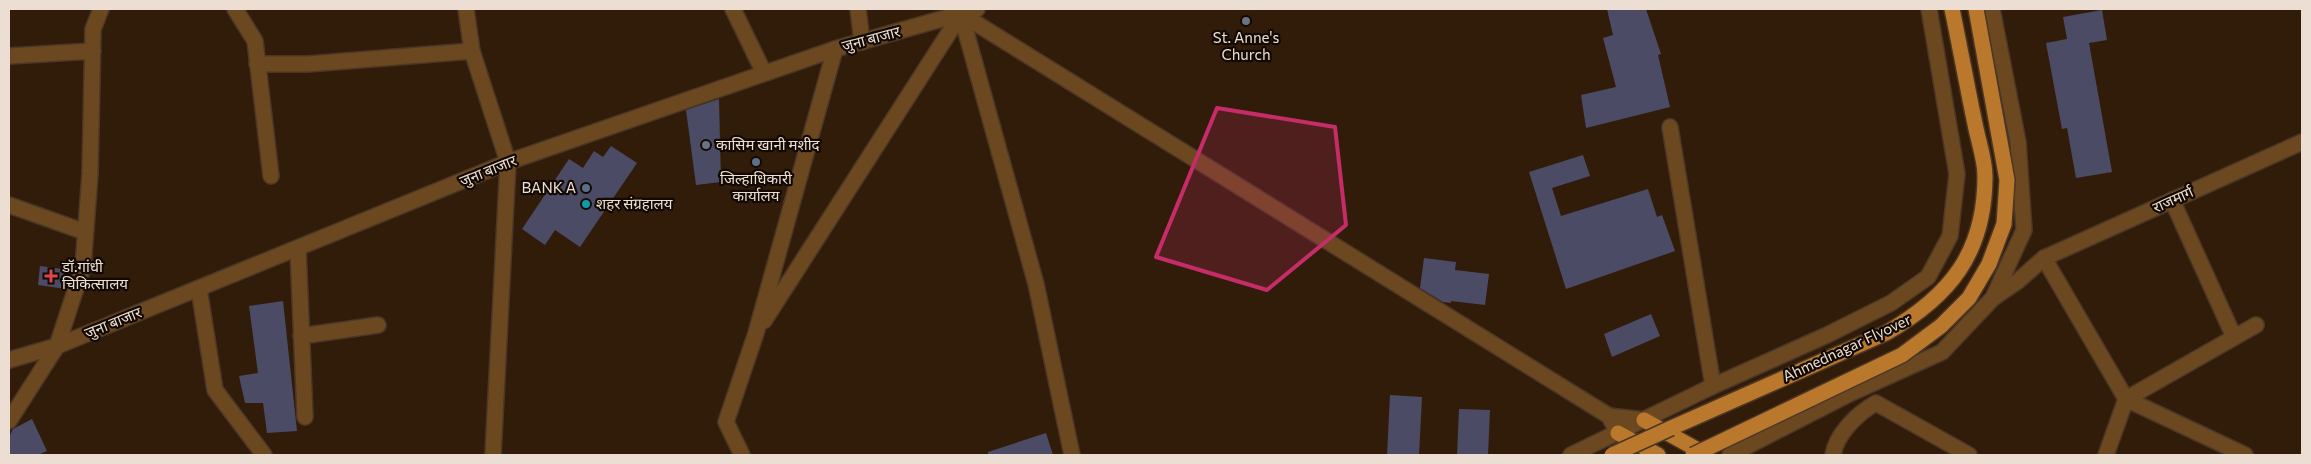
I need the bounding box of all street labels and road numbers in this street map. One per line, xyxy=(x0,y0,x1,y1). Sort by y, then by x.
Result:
street label: जुना बाजार xyxy=(840,21,903,56)
street label: जुना बाजार xyxy=(457,150,520,191)
street label: राजमार्ग xyxy=(2150,182,2197,216)
street label: जुना बाजार xyxy=(82,302,145,343)
street label: Ahmednagar Flyover xyxy=(1779,309,1914,385)

